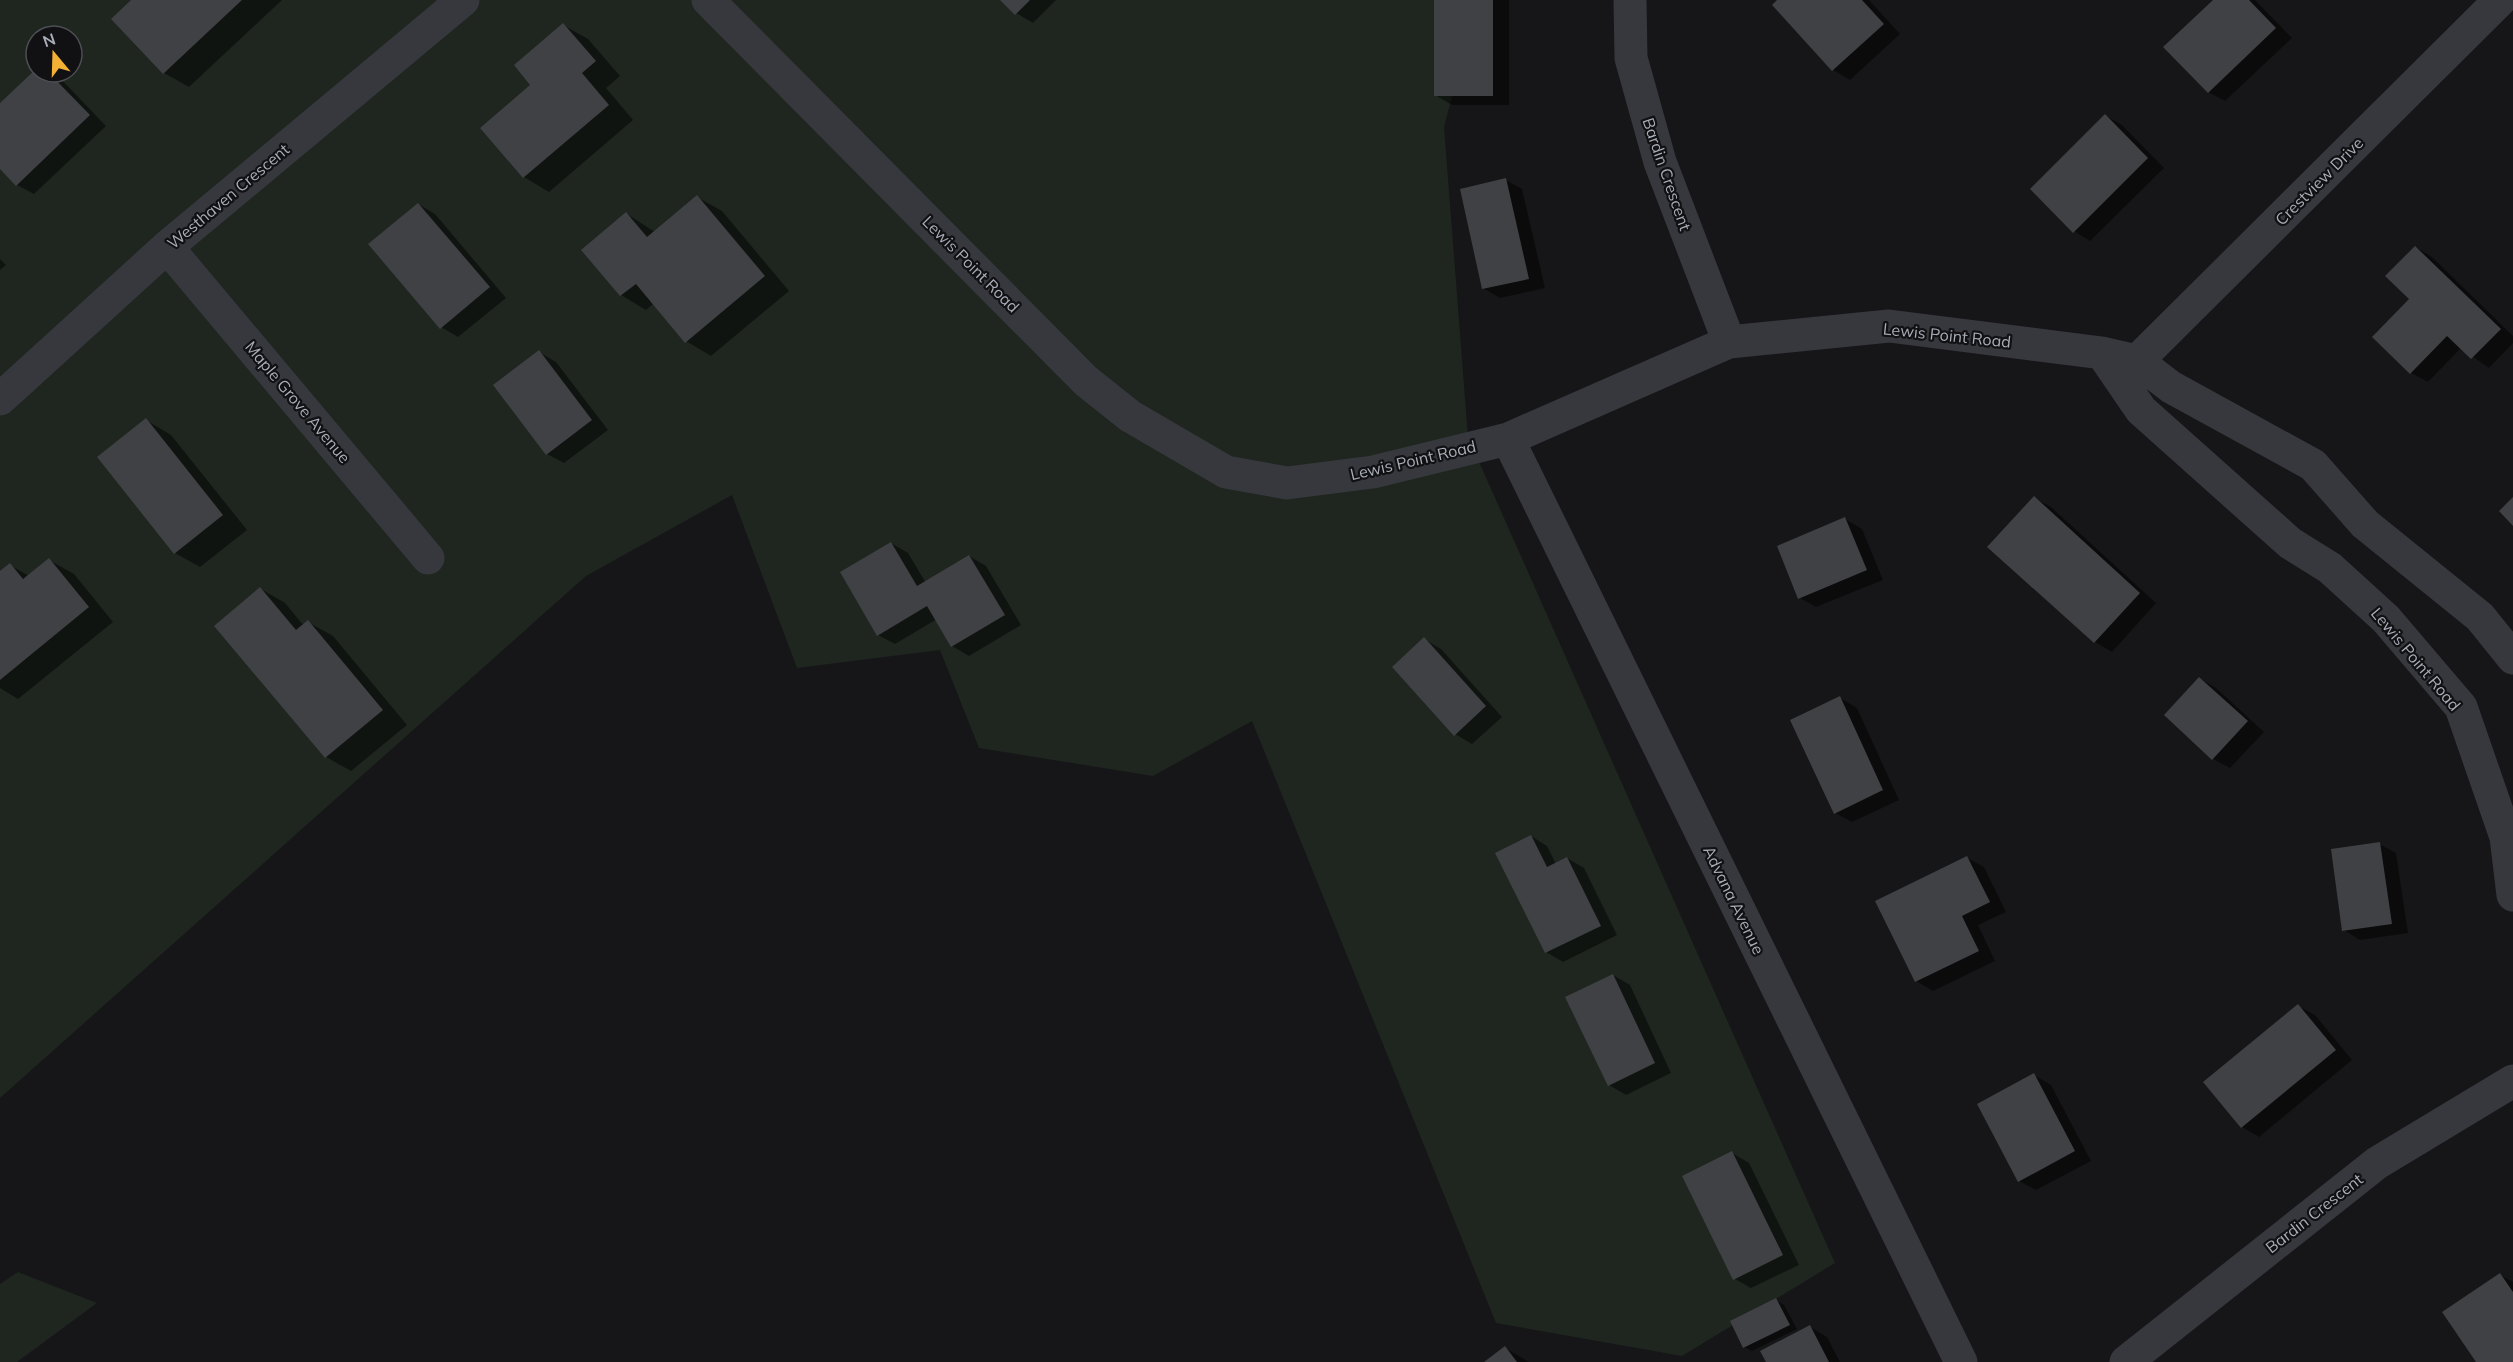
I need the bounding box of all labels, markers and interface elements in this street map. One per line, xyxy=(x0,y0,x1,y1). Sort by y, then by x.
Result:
north arrow xyxy=(24,24,84,84)
text: N xyxy=(40,28,58,51)
street label: Bardin Crescent xyxy=(1638,115,1696,233)
street label: Crestview Drive xyxy=(2271,133,2367,229)
street label: Westhaven Crescent xyxy=(163,139,293,253)
street label: Lewis Point Road xyxy=(919,212,1023,316)
street label: Lewis Point Road xyxy=(1882,318,2012,352)
street label: Maple Grove Avenue xyxy=(241,337,355,467)
street label: Lewis Point Road xyxy=(1348,436,1478,484)
street label: Lewis Point Road xyxy=(2367,603,2465,715)
street label: Advana Avenue xyxy=(1699,843,1769,957)
street label: Bardin Crescent xyxy=(2261,1169,2367,1257)

